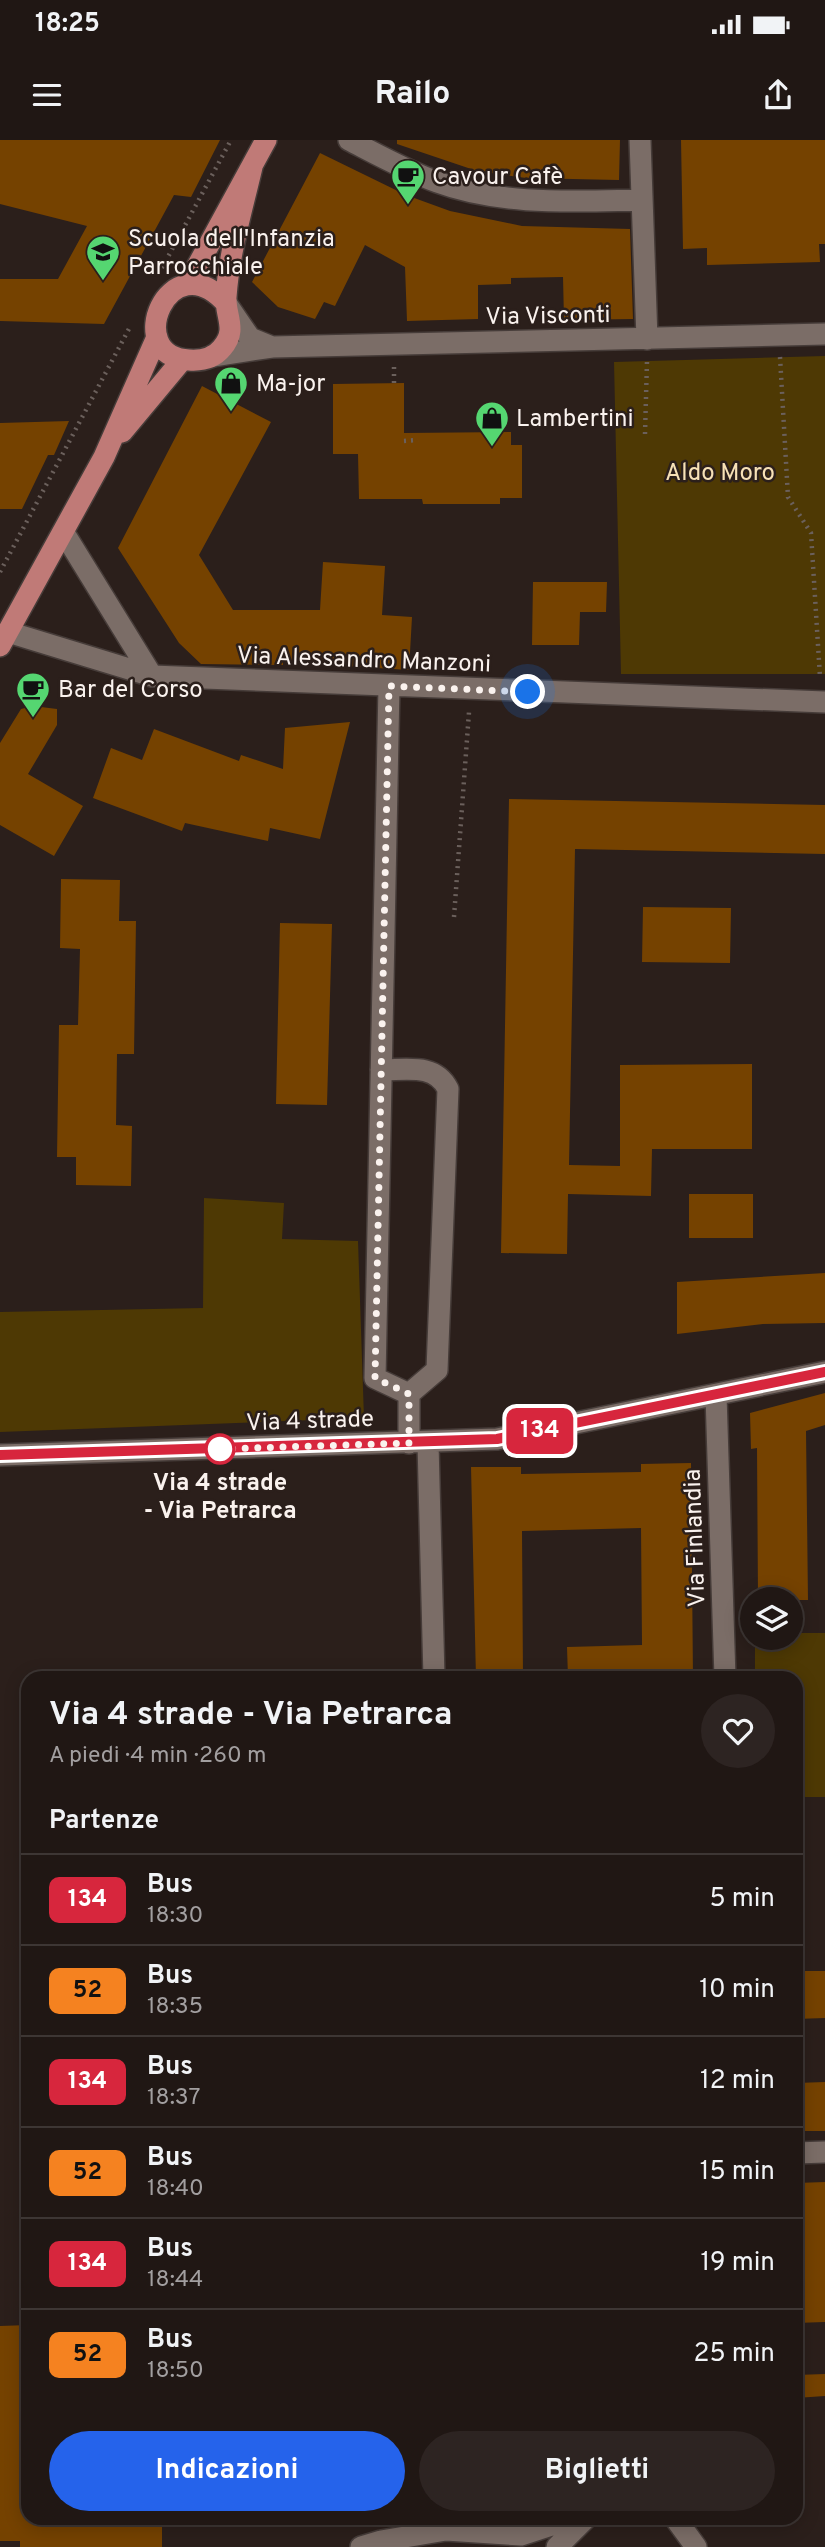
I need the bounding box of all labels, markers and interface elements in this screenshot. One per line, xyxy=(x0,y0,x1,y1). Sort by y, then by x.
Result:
text: 18:25 xyxy=(35,8,100,41)
text: Railo xyxy=(375,75,450,115)
icon: menu xyxy=(28,76,66,114)
icon: share xyxy=(759,76,797,114)
cafe icon: Cavour Cafè xyxy=(389,157,427,206)
place label: Cavour Cafè xyxy=(432,163,563,193)
place label: Scuola dell'Infanzia Parrocchiale xyxy=(128,225,335,283)
school or university icon: Scuola dell'Infanzia Parrocchiale xyxy=(84,233,122,282)
street label: Via Visconti xyxy=(485,301,611,333)
shop icon: Ma-jor xyxy=(212,364,250,413)
place label: Ma-jor xyxy=(256,370,325,400)
shop icon: Lambertini xyxy=(473,399,511,448)
place label: Lambertini xyxy=(516,405,634,435)
park label: Aldo Moro xyxy=(665,459,775,489)
street label: Via Alessandro Manzoni xyxy=(236,642,492,680)
cafe icon: Bar del Corso xyxy=(14,670,52,719)
your location xyxy=(510,674,545,709)
place label: Bar del Corso xyxy=(58,676,203,706)
street label: Via 4 strade xyxy=(246,1405,375,1439)
line badge: 134 xyxy=(500,1408,580,1454)
text: 134 xyxy=(520,1416,560,1446)
marker: Via 4 strade - Via Petrarca xyxy=(205,1434,235,1464)
street label: Via Finlandia xyxy=(679,1468,713,1608)
place label: Via 4 strade - Via Petrarca xyxy=(143,1469,297,1527)
map controls xyxy=(740,1587,803,1650)
button: layers xyxy=(740,1587,803,1650)
button: heart xyxy=(701,1694,775,1768)
text: Via 4 strade - Via Petrarca xyxy=(49,1695,452,1737)
text: A piedi · 4 min · 260 m xyxy=(49,1742,267,1771)
text: Partenze xyxy=(49,1805,159,1838)
text: Bus xyxy=(147,1869,193,1902)
text: 5 min xyxy=(709,1883,775,1916)
text: 134 xyxy=(68,1885,107,1915)
text: 18:30 xyxy=(147,1902,203,1931)
text: Bus xyxy=(147,1960,193,1993)
text: 10 min xyxy=(699,1974,775,2007)
text: 52 xyxy=(73,1976,102,2006)
text: 18:35 xyxy=(147,1993,203,2022)
text: Bus xyxy=(147,2051,193,2084)
text: 12 min xyxy=(700,2065,775,2098)
text: 134 xyxy=(68,2067,107,2097)
text: 18:37 xyxy=(147,2084,200,2113)
text: Bus xyxy=(147,2142,193,2175)
text: 15 min xyxy=(700,2156,775,2189)
text: 52 xyxy=(73,2158,102,2188)
text: 18:40 xyxy=(147,2175,204,2204)
text: Bus xyxy=(147,2233,193,2266)
text: 19 min xyxy=(700,2247,775,2280)
text: 134 xyxy=(68,2249,107,2279)
text: 18:44 xyxy=(147,2266,203,2295)
text: Bus xyxy=(147,2324,193,2357)
text: 25 min xyxy=(694,2338,775,2371)
text: 52 xyxy=(73,2340,102,2370)
text: 18:50 xyxy=(147,2357,204,2386)
button: Indicazioni xyxy=(49,2431,405,2511)
button: Biglietti xyxy=(419,2431,775,2511)

